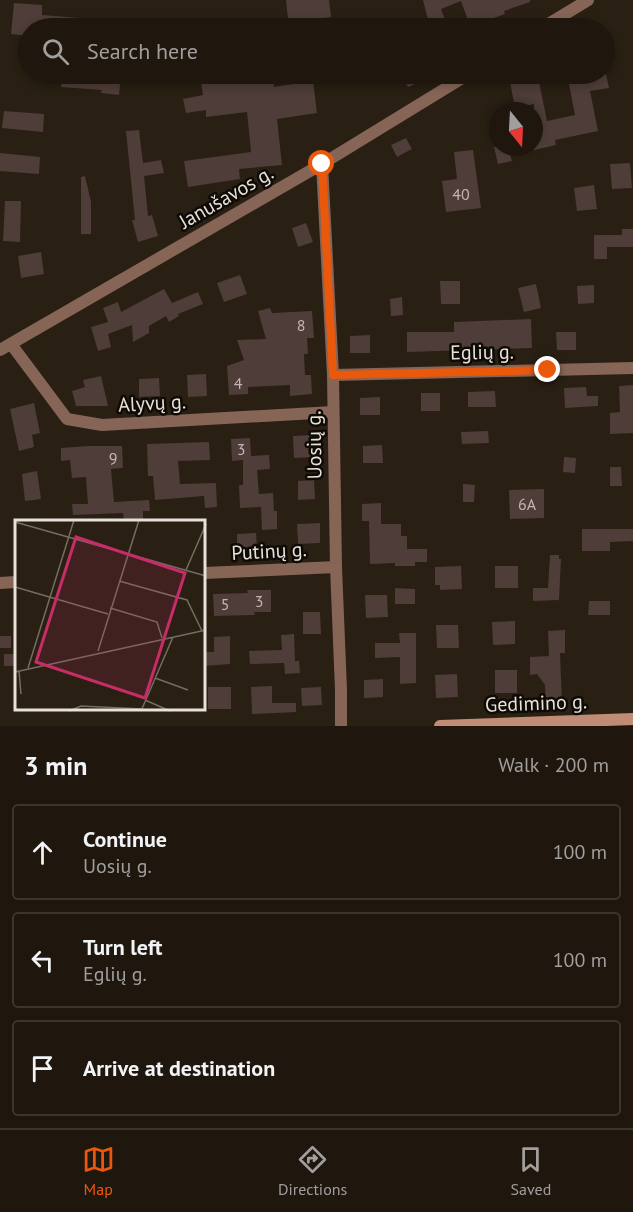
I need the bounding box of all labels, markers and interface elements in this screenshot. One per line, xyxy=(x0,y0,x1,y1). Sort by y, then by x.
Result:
search box xyxy=(18,18,615,84)
icon: search xyxy=(39,35,72,68)
text: Search here xyxy=(87,37,198,65)
north arrow xyxy=(489,102,543,156)
route start xyxy=(308,150,334,176)
street label: Janušavos g. xyxy=(173,160,278,235)
house number: 40 xyxy=(452,184,470,204)
house number: 8 xyxy=(297,315,305,335)
street label: Eglių g. xyxy=(450,338,514,366)
route end xyxy=(534,356,560,382)
house number: 4 xyxy=(234,373,243,393)
street label: Alyvų g. xyxy=(117,388,187,418)
street label: Uosių g. xyxy=(300,410,328,480)
house number: 3 xyxy=(237,439,245,459)
house number: 9 xyxy=(109,448,117,468)
house number: 6A xyxy=(518,494,537,514)
inset map xyxy=(15,520,206,711)
street label: Putinų g. xyxy=(231,536,307,566)
house number: 3 xyxy=(255,591,263,611)
house number: 5 xyxy=(221,594,229,614)
street label: Gedimino g. xyxy=(485,688,587,718)
text: 3 min xyxy=(24,749,87,782)
text: Walk · 200 m xyxy=(498,752,609,778)
text: Continue xyxy=(83,825,167,853)
icon: ahead xyxy=(26,836,59,869)
text: 100 m xyxy=(553,839,607,865)
text: Uosių g. xyxy=(83,853,152,879)
text: Turn left xyxy=(83,933,163,961)
icon: left xyxy=(26,944,59,977)
text: 100 m xyxy=(553,947,607,973)
text: Eglių g. xyxy=(83,961,147,987)
icon: arrive xyxy=(26,1052,59,1085)
text: Arrive at destination xyxy=(83,1054,275,1082)
tab: Map xyxy=(82,1143,115,1199)
tab: Directions xyxy=(278,1143,347,1199)
tab: Saved xyxy=(511,1143,551,1199)

